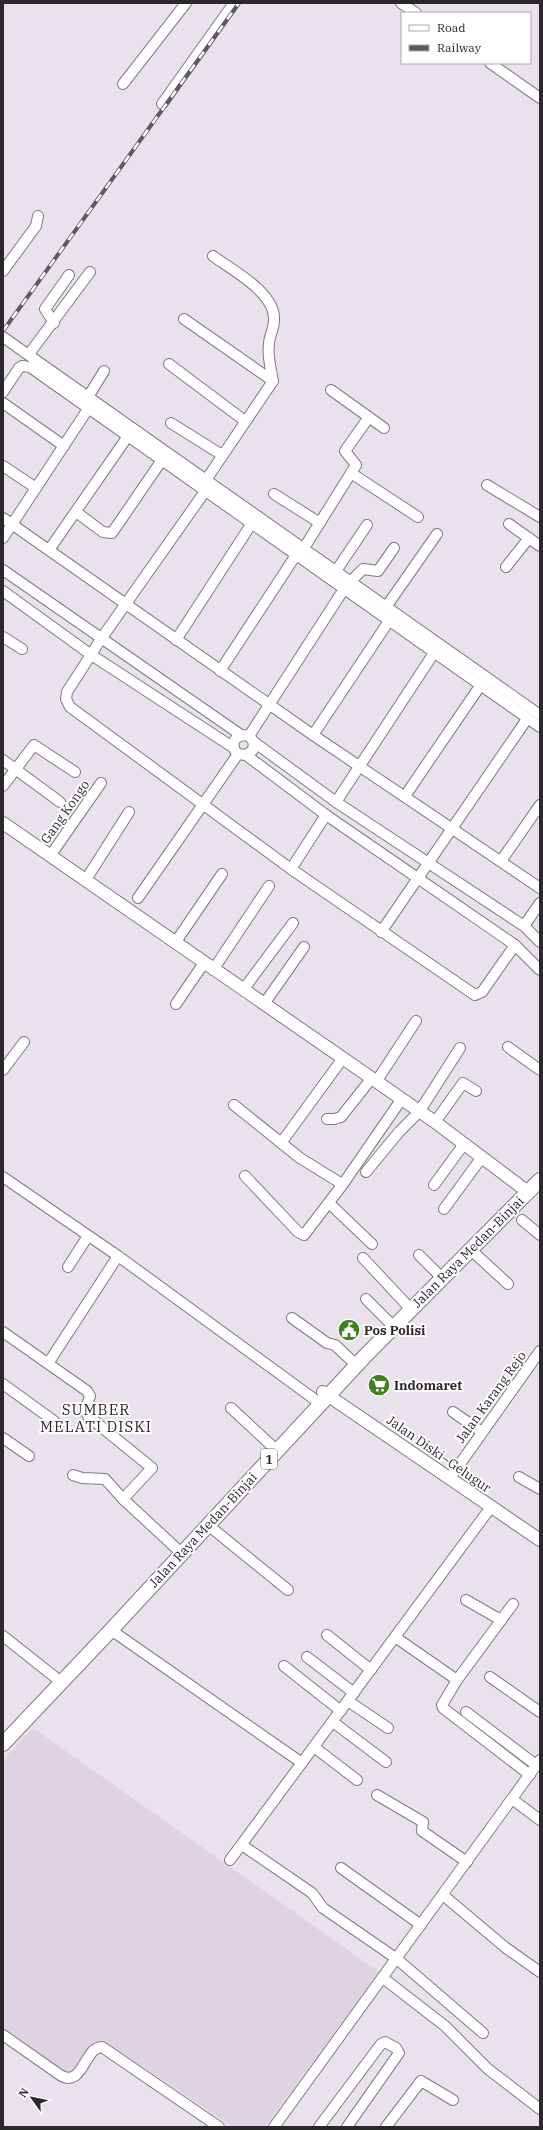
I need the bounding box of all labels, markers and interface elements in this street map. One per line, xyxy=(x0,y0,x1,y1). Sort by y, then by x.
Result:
legend xyxy=(401,12,531,64)
text: Road xyxy=(437,20,466,35)
text: Railway xyxy=(437,40,482,55)
street label: Gang Kongo xyxy=(37,777,93,847)
street label: Jalan Raya Medan-Binjai xyxy=(409,1193,527,1311)
public building icon: Pos Polisi xyxy=(336,1317,362,1343)
place label: Pos Polisi xyxy=(364,1322,426,1339)
street label: Jalan Karang Rejo xyxy=(452,1348,530,1446)
supermarket icon: Indomaret xyxy=(366,1372,392,1398)
place label: Indomaret xyxy=(394,1377,462,1394)
district label: SUMBER MELATI DISKI xyxy=(40,1400,152,1436)
street label: Jalan Diski–Gelugur xyxy=(383,1412,495,1497)
road number: 1 xyxy=(261,1449,277,1469)
street label: Jalan Raya Medan-Binjai xyxy=(145,1469,261,1591)
north arrow xyxy=(12,2078,52,2118)
text: N xyxy=(15,2085,32,2100)

